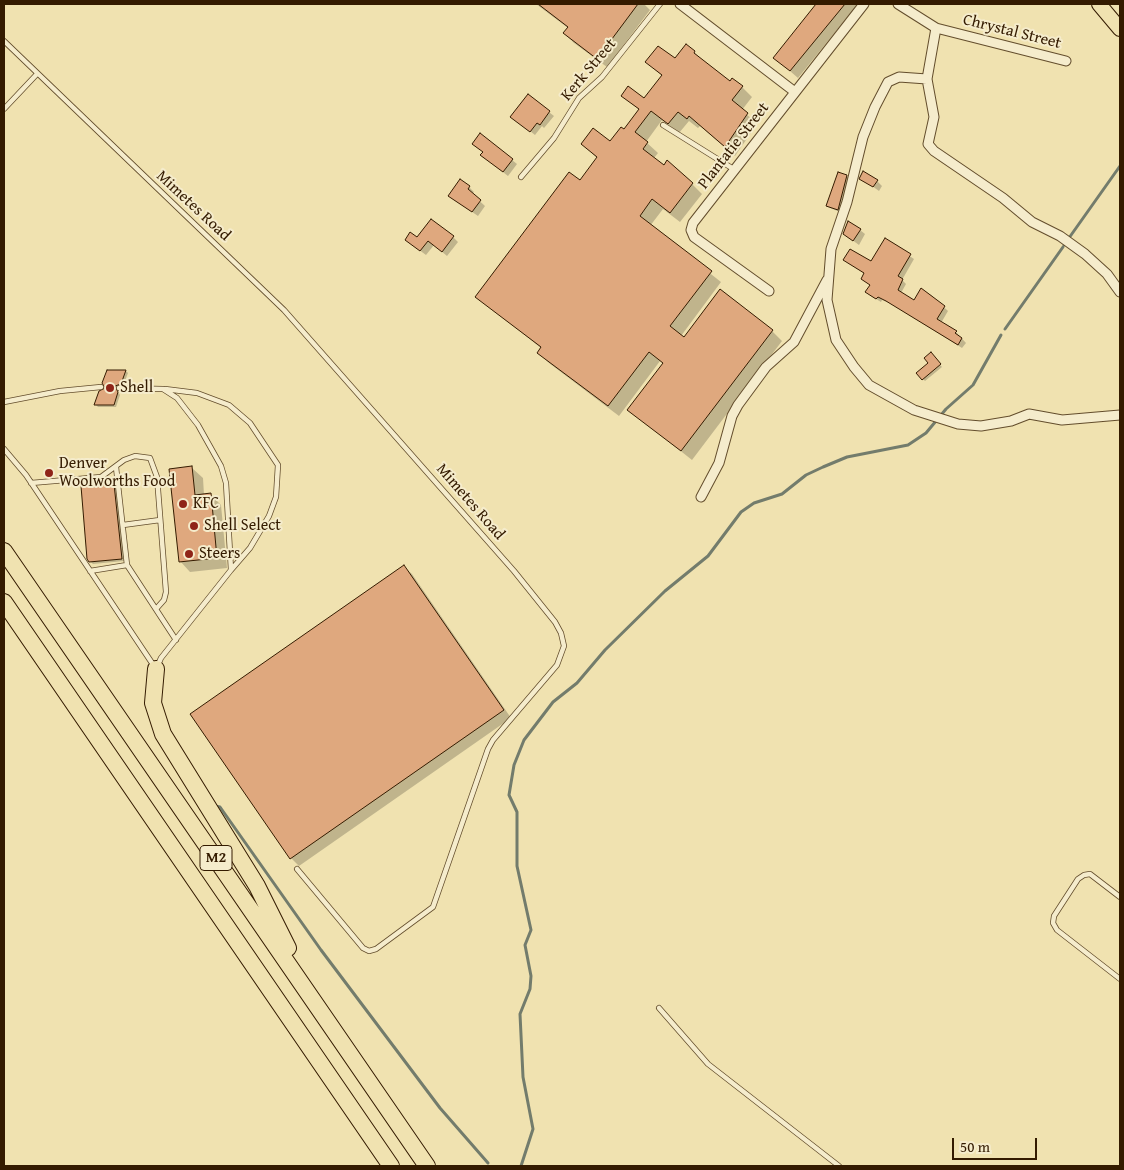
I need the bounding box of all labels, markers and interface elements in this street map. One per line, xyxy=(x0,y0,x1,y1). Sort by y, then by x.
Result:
street label: Chrystal Street xyxy=(961,11,1063,53)
street label: Kerk Street xyxy=(557,35,621,105)
street label: Plantatie Street xyxy=(694,99,774,193)
street label: Mimetes Road xyxy=(152,167,234,245)
place label: Shell xyxy=(120,378,153,398)
marker: Shell xyxy=(104,382,116,394)
place label: Denver Woolworths Food xyxy=(59,454,175,492)
street label: Mimetes Road xyxy=(432,460,508,544)
marker: Denver Woolworths Food xyxy=(43,467,55,479)
place label: KFC xyxy=(193,494,219,514)
marker: KFC xyxy=(177,498,189,510)
place label: Shell Select xyxy=(204,516,281,536)
marker: Shell Select xyxy=(188,520,200,532)
place label: Steers xyxy=(199,544,240,564)
marker: Steers xyxy=(183,548,195,560)
road number: M2 xyxy=(200,846,232,870)
scale bar xyxy=(954,1128,1039,1160)
text: 50 m xyxy=(960,1136,990,1157)

